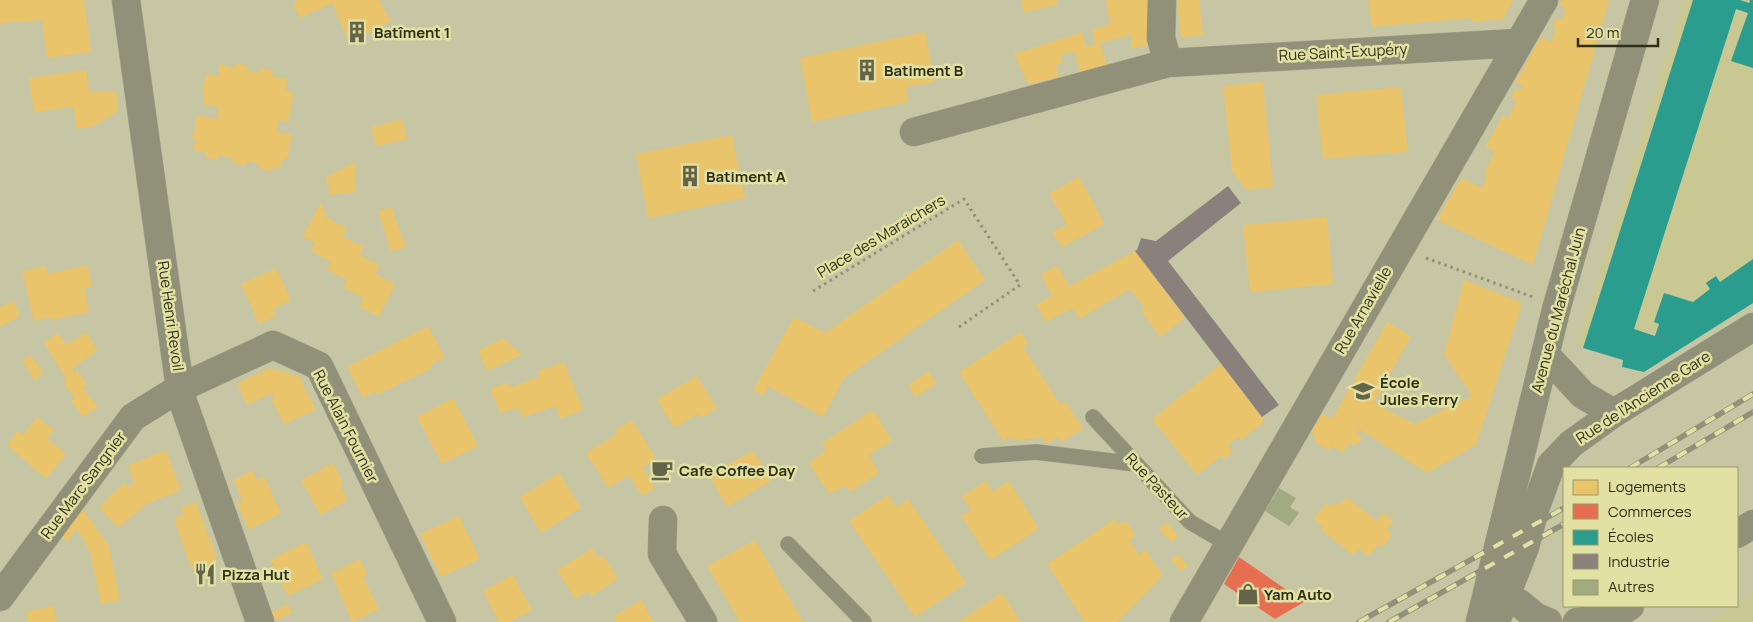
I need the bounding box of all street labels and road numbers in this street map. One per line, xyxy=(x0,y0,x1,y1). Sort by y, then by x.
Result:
street label: Rue Saint-Exupéry xyxy=(1278,38,1408,66)
street label: Place des Maraichers xyxy=(813,189,949,283)
street label: Avenue du Maréchal Juin xyxy=(1526,225,1590,395)
street label: Rue Henri Revoil xyxy=(153,260,189,372)
street label: Rue Arnavielle xyxy=(1329,262,1397,358)
street label: Rue de l'Ancienne Gare xyxy=(1572,346,1714,448)
street label: Rue Alain Fournier xyxy=(308,366,384,487)
street label: Rue Marc Sangnier xyxy=(36,426,131,543)
street label: Rue Pasteur xyxy=(1121,448,1194,524)

